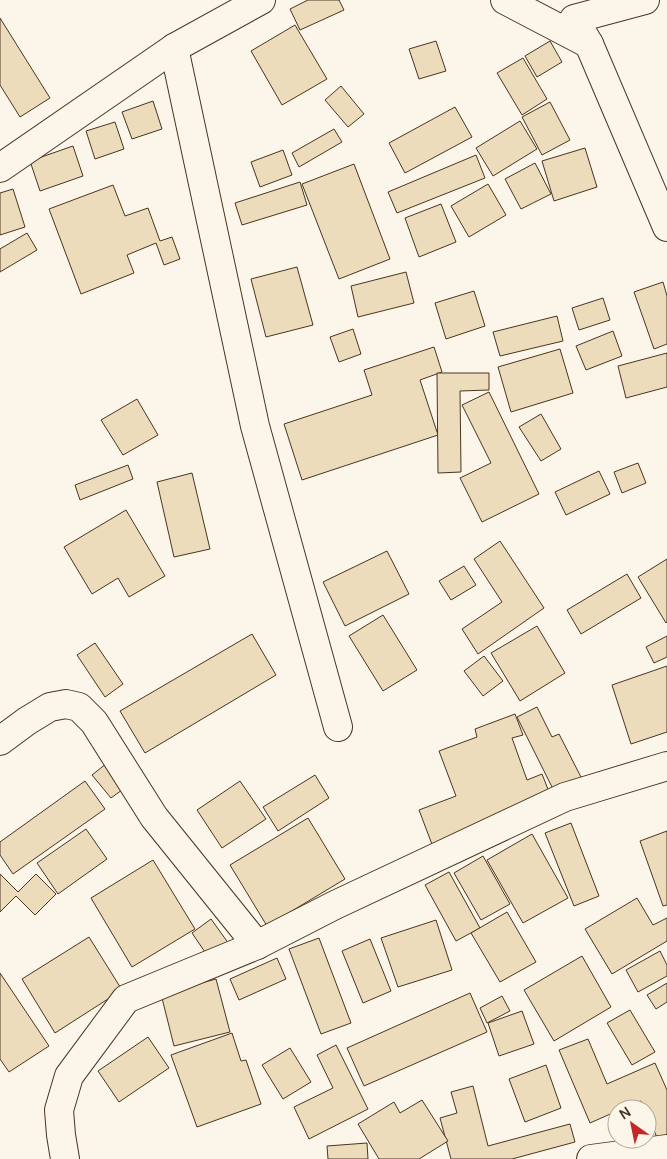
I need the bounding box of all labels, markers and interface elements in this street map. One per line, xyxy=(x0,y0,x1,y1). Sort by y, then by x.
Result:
north arrow xyxy=(607,1099,657,1149)
text: N xyxy=(615,1102,634,1123)

